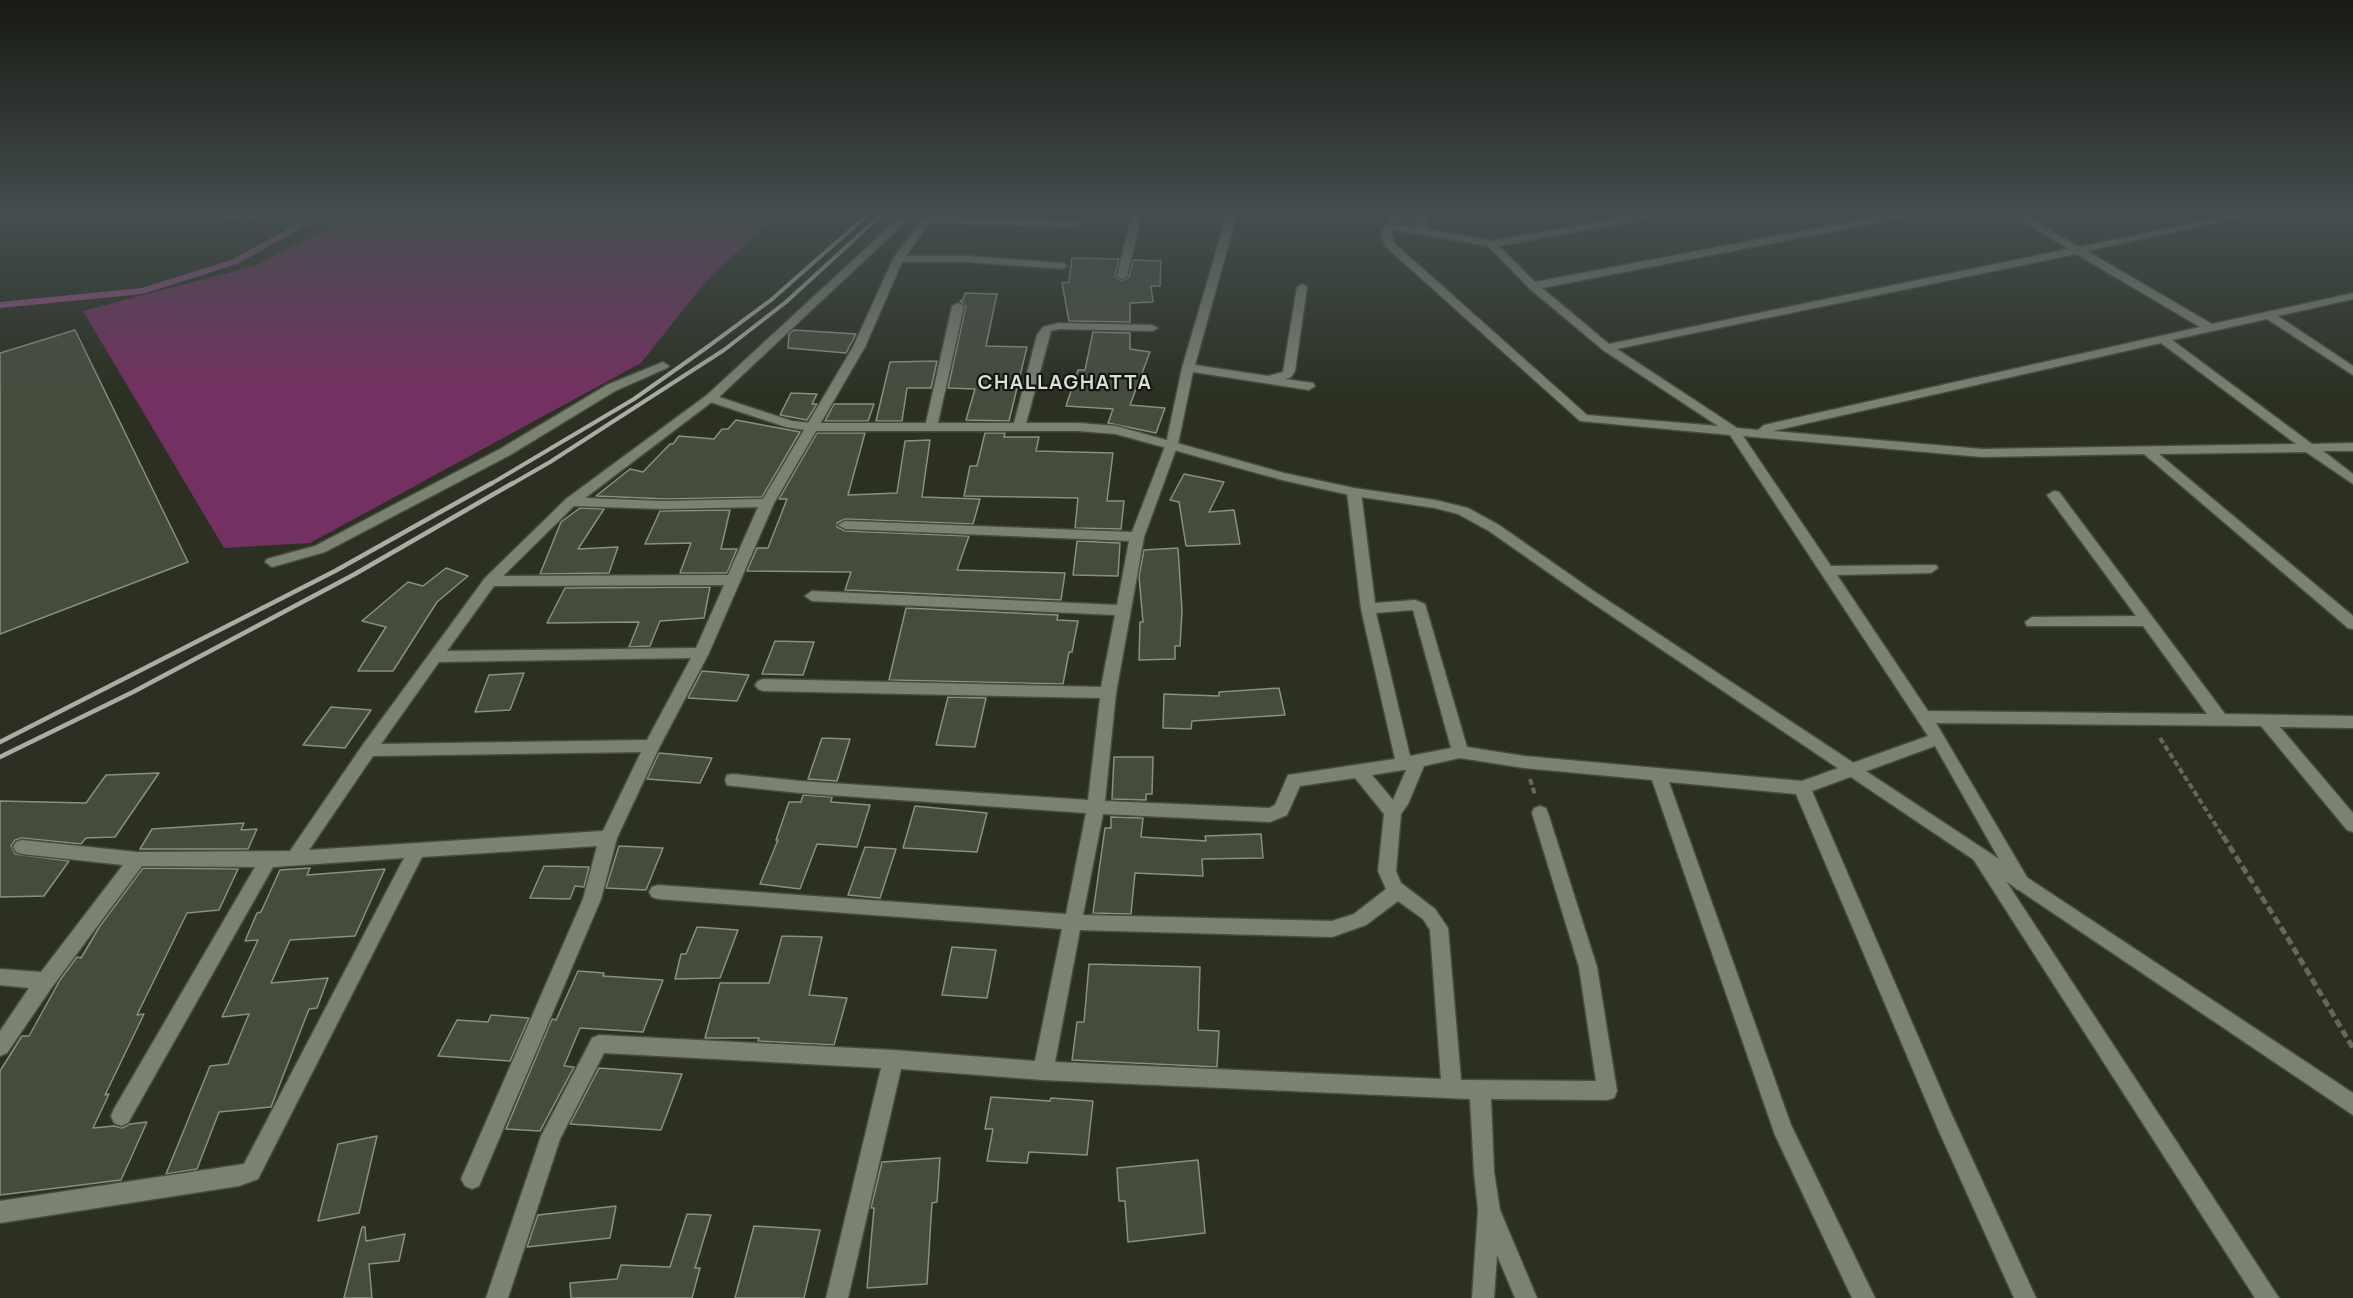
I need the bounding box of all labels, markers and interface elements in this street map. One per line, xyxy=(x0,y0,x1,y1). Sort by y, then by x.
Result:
district label: CHALLAGHATTA xyxy=(978,371,1152,395)

